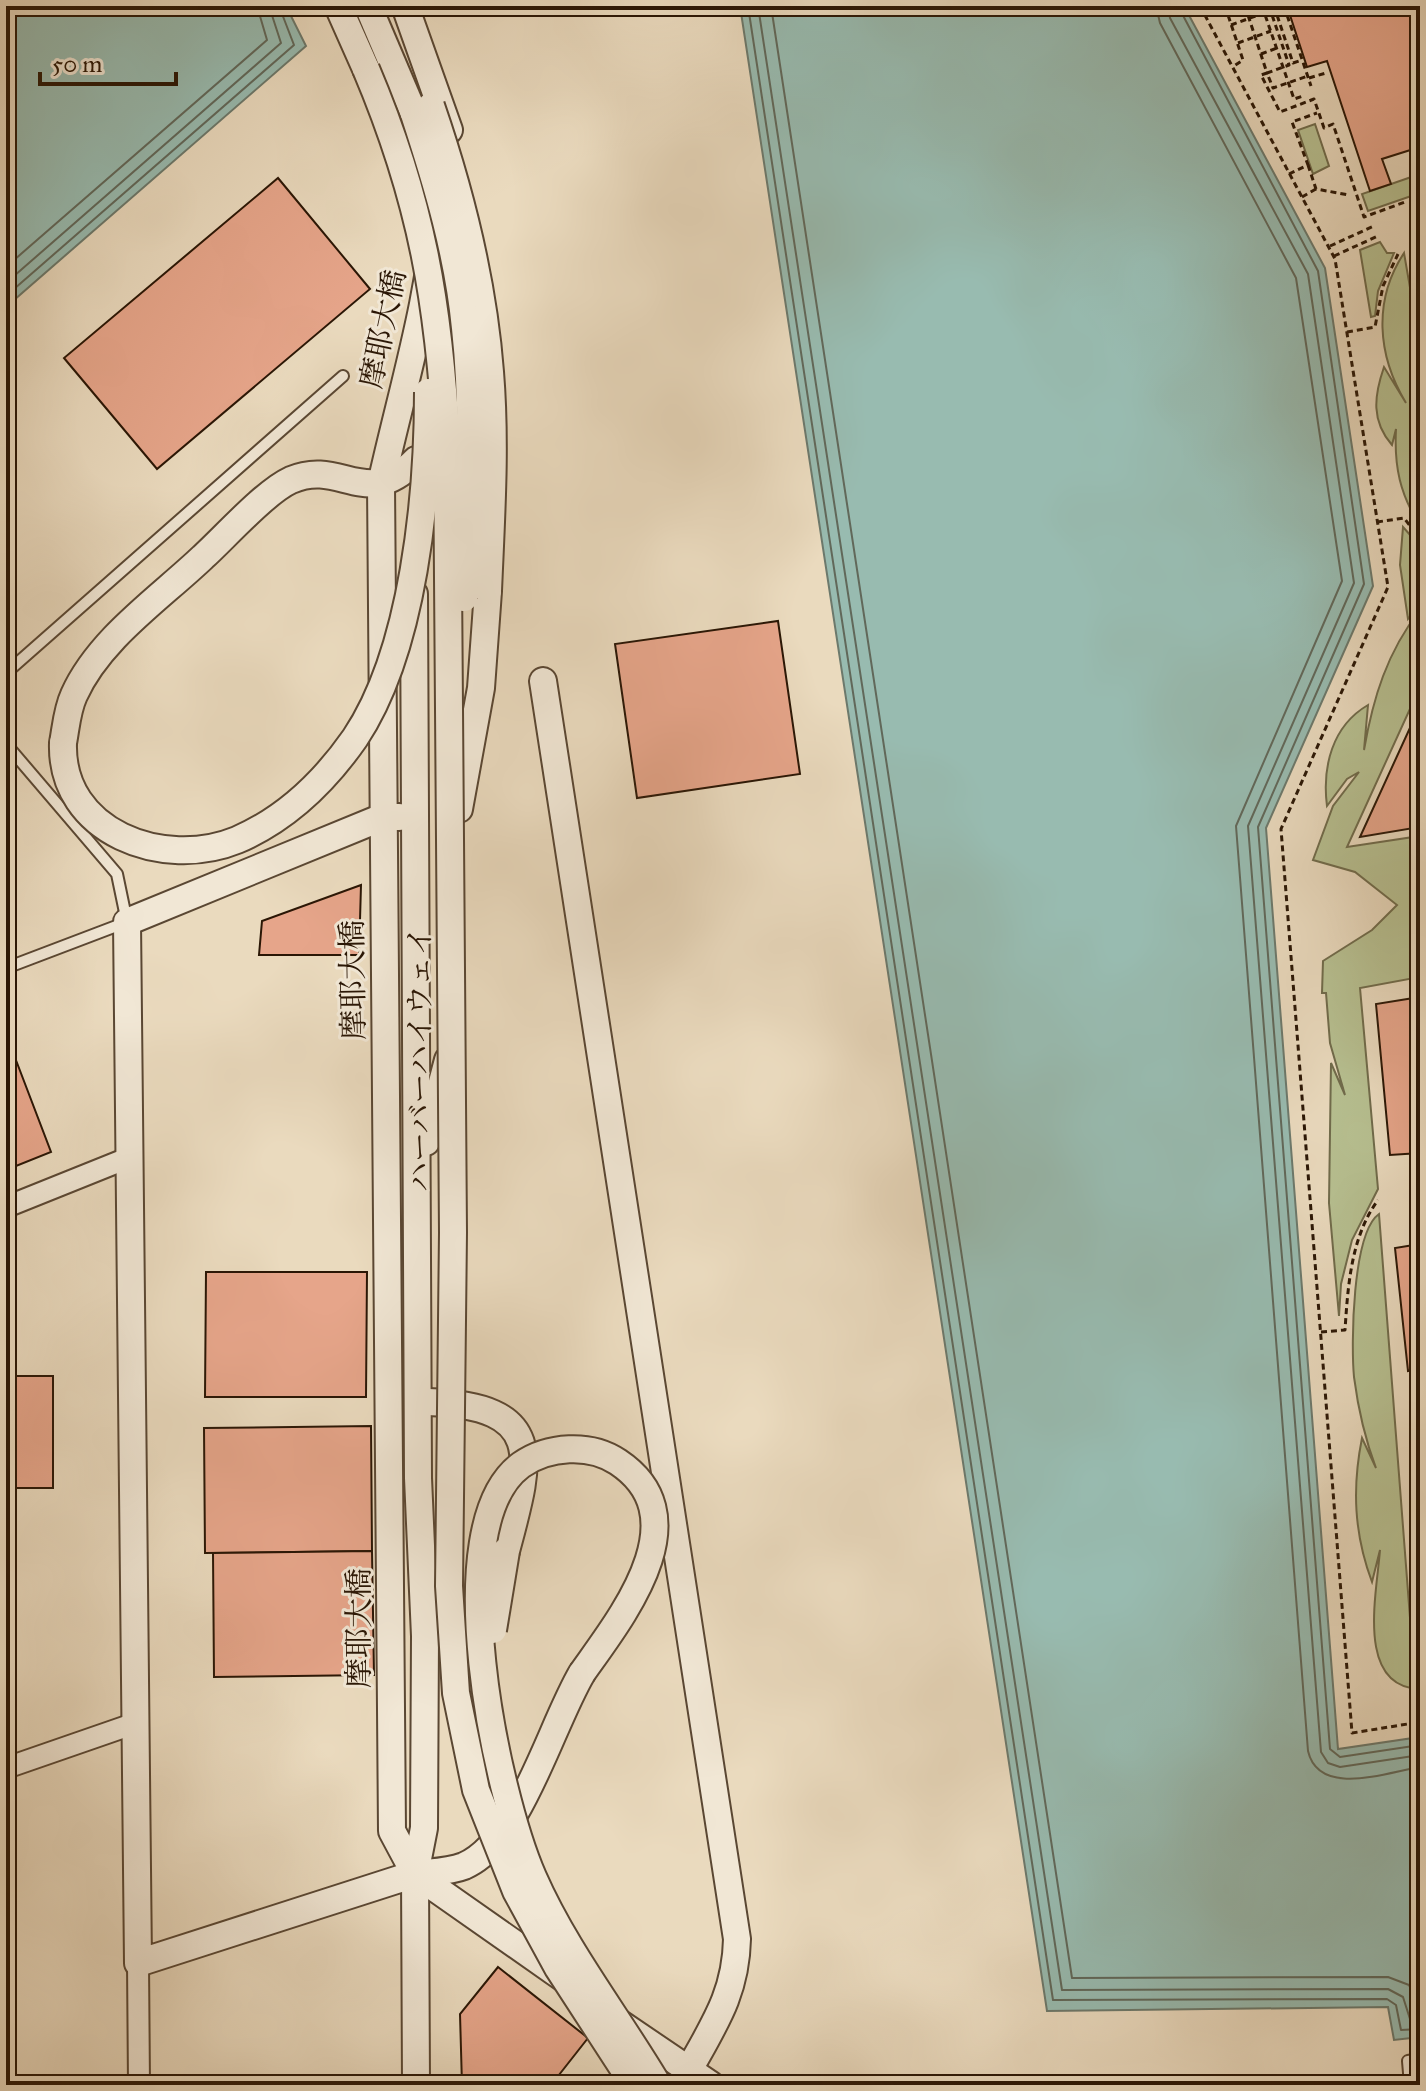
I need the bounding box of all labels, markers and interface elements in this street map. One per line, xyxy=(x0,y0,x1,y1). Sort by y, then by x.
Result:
scale bar xyxy=(40,36,176,86)
text: 50 m xyxy=(52,49,102,79)
street label: 摩耶大橋 xyxy=(353,267,413,391)
street label: 摩耶大橋 xyxy=(334,920,372,1040)
street label: ハーバーハイウェイ xyxy=(402,926,438,1192)
street label: 摩耶大橋 xyxy=(341,1568,377,1688)

